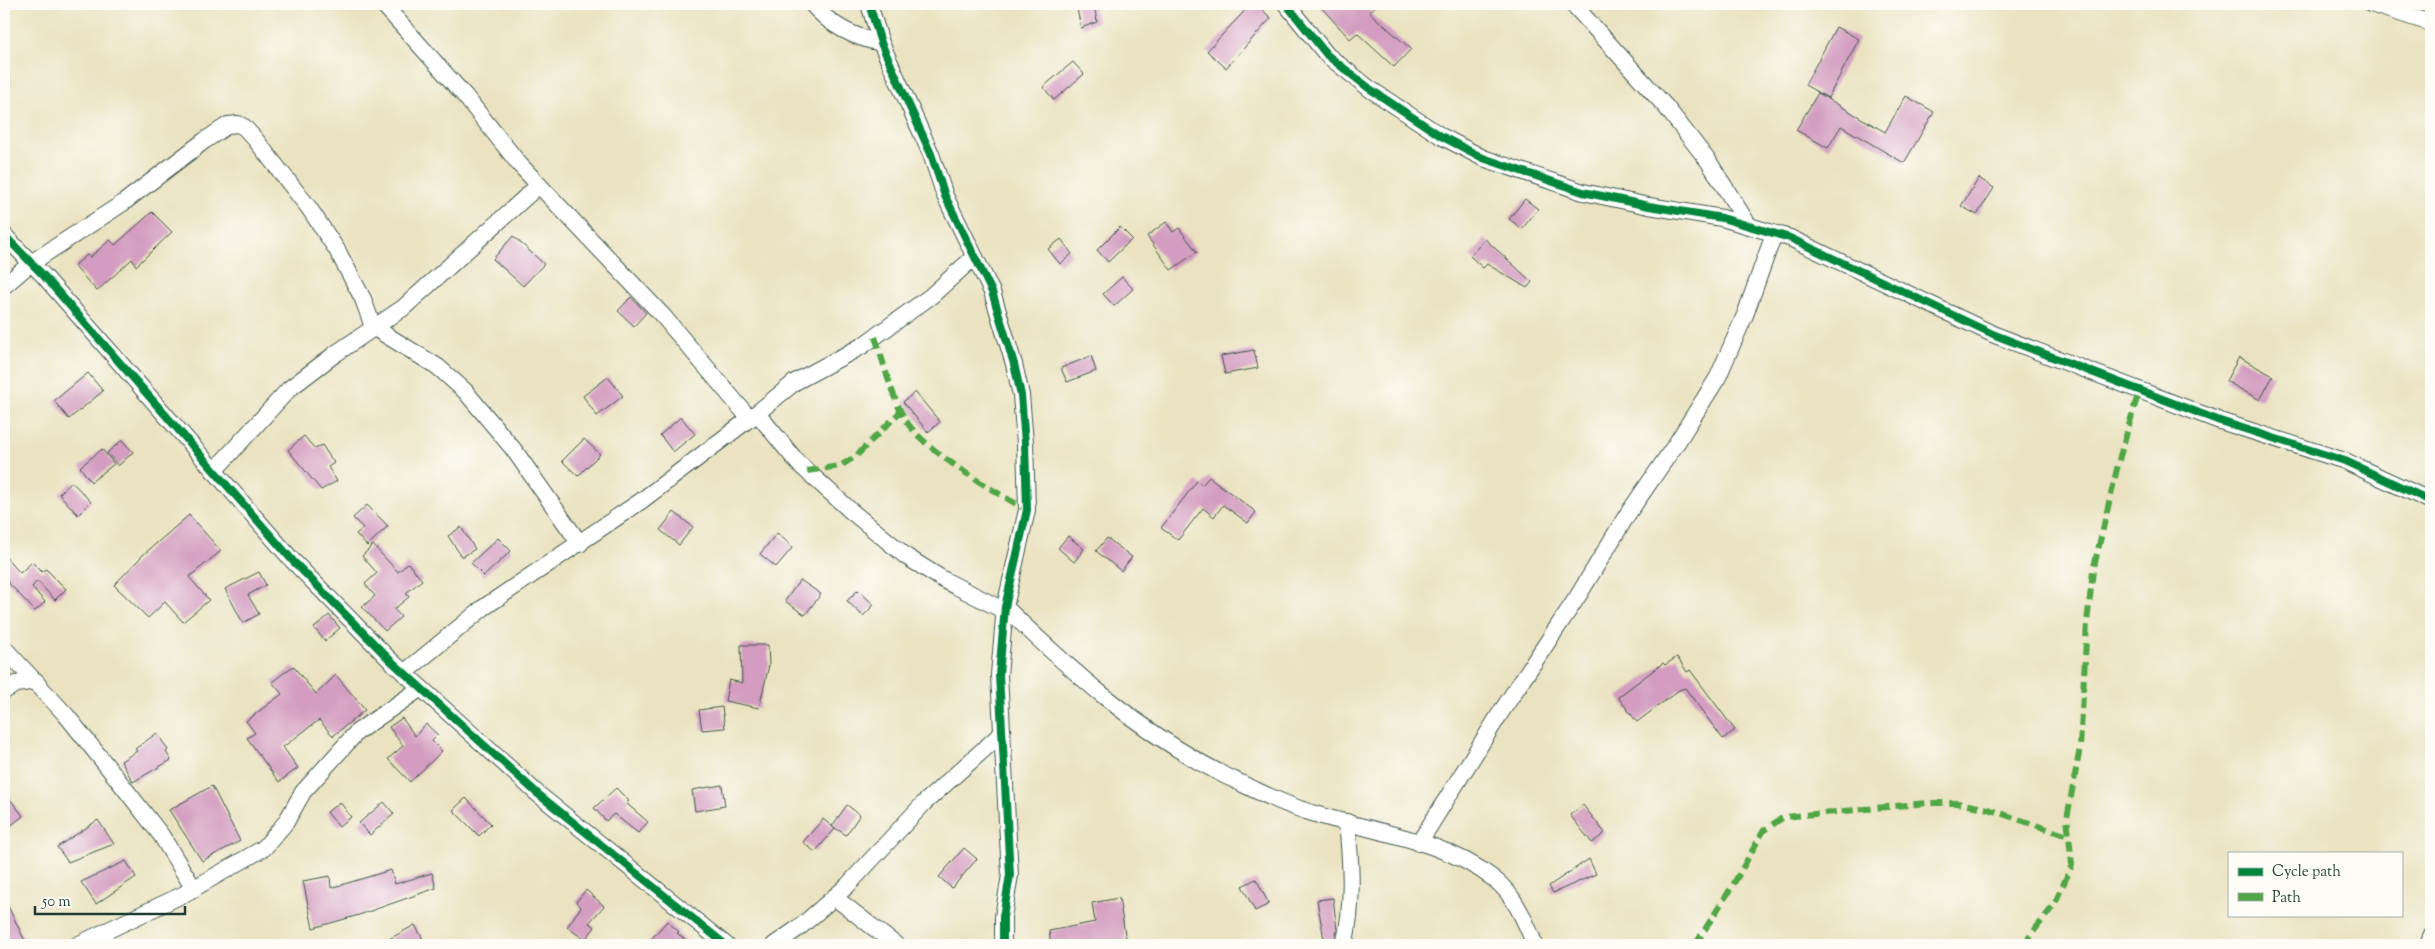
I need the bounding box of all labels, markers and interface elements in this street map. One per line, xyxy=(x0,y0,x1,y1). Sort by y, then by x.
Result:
legend xyxy=(2228,852,2402,916)
text: Cycle path xyxy=(2272,862,2341,883)
scale bar xyxy=(35,884,185,916)
text: Path xyxy=(2272,888,2301,909)
text: 50 m xyxy=(41,892,71,913)

